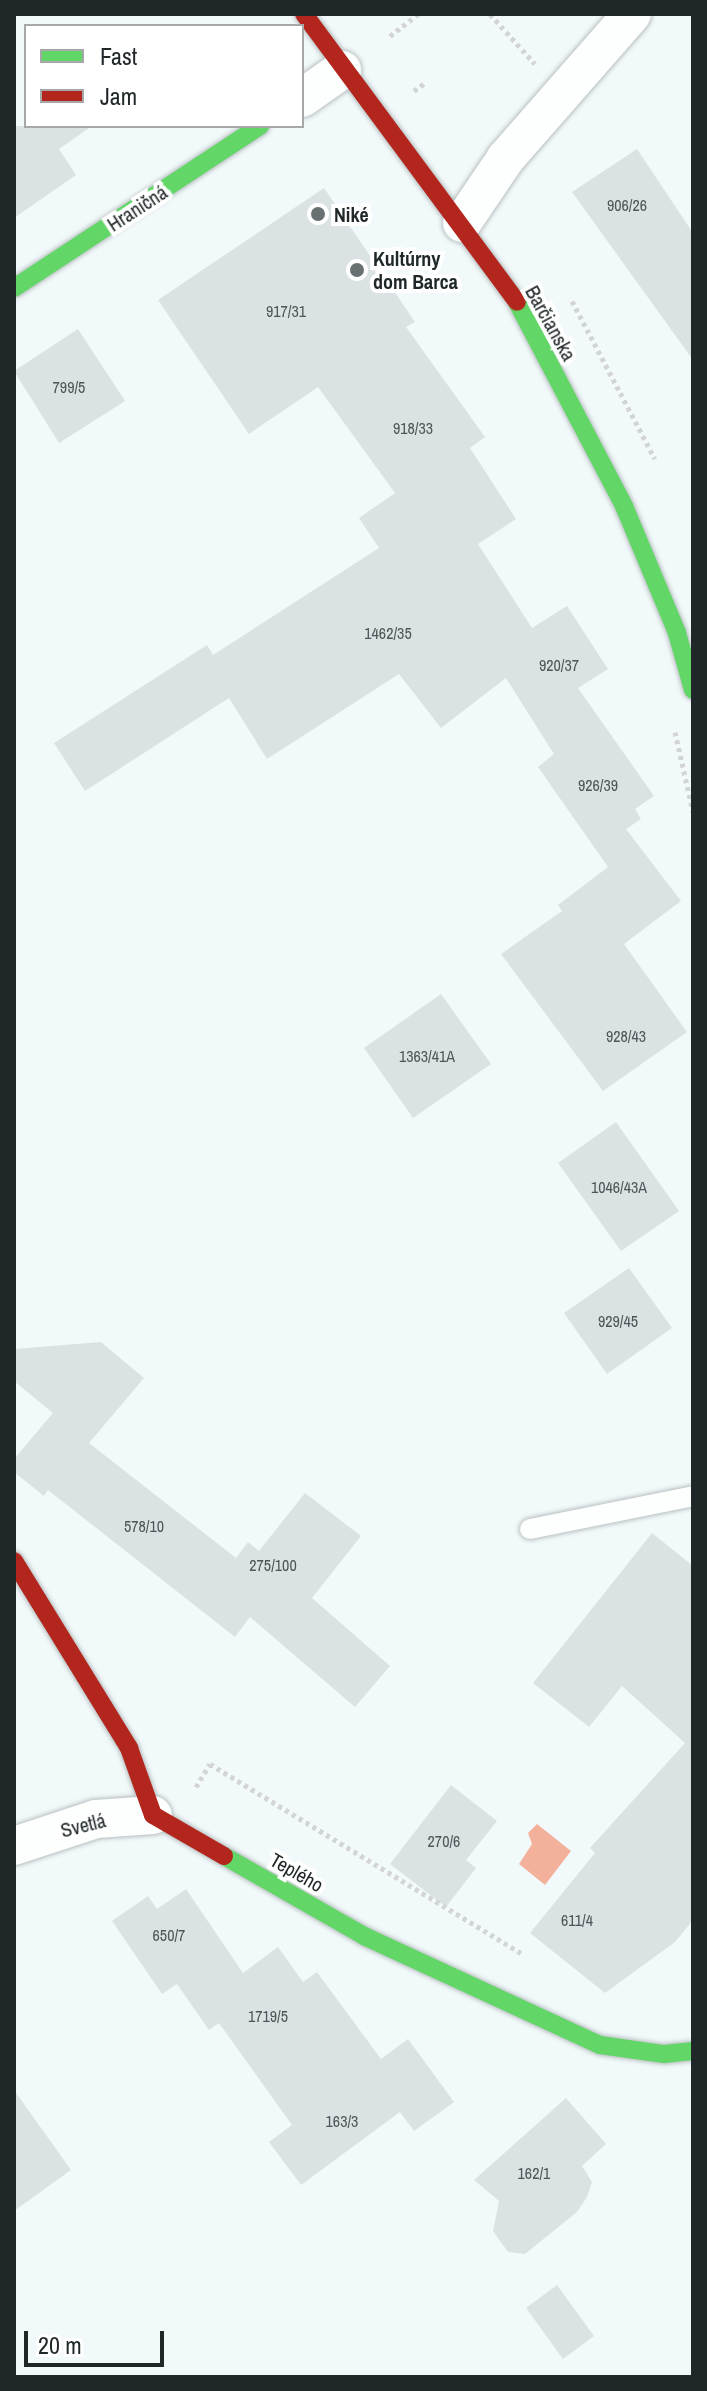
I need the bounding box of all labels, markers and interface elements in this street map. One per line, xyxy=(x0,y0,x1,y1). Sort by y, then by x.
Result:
legend xyxy=(24,24,304,128)
text: Fast xyxy=(100,40,137,72)
text: Jam xyxy=(100,80,137,112)
street label: Hraničná xyxy=(103,180,171,236)
house number: 906/26 xyxy=(607,195,647,215)
place label: Niké xyxy=(334,202,369,226)
marker: Niké xyxy=(309,205,327,223)
place label: Kultúrny dom Barca xyxy=(373,246,458,293)
marker: Kultúrny dom Barca xyxy=(348,261,366,279)
street label: Barčianska xyxy=(521,281,581,365)
house number: 917/31 xyxy=(266,301,306,321)
house number: 799/5 xyxy=(53,377,85,397)
house number: 918/33 xyxy=(393,418,433,438)
house number: 1462/35 xyxy=(364,623,412,643)
house number: 920/37 xyxy=(539,655,579,675)
house number: 926/39 xyxy=(578,775,618,795)
house number: 928/43 xyxy=(606,1026,646,1046)
house number: 1363/41A xyxy=(399,1046,455,1066)
house number: 1046/43A xyxy=(591,1177,647,1197)
house number: 929/45 xyxy=(598,1311,638,1331)
house number: 578/10 xyxy=(124,1516,164,1536)
house number: 275/100 xyxy=(249,1555,297,1575)
street label: Svetlá xyxy=(58,1808,108,1842)
house number: 270/6 xyxy=(428,1831,460,1851)
street label: Teplého xyxy=(266,1847,328,1897)
house number: 611/4 xyxy=(561,1910,593,1930)
house number: 650/7 xyxy=(153,1925,185,1945)
house number: 1719/5 xyxy=(248,2006,288,2026)
house number: 163/3 xyxy=(326,2111,358,2131)
house number: 162/1 xyxy=(518,2163,550,2183)
scale bar xyxy=(28,2315,168,2365)
text: 20 m xyxy=(38,2329,82,2361)

